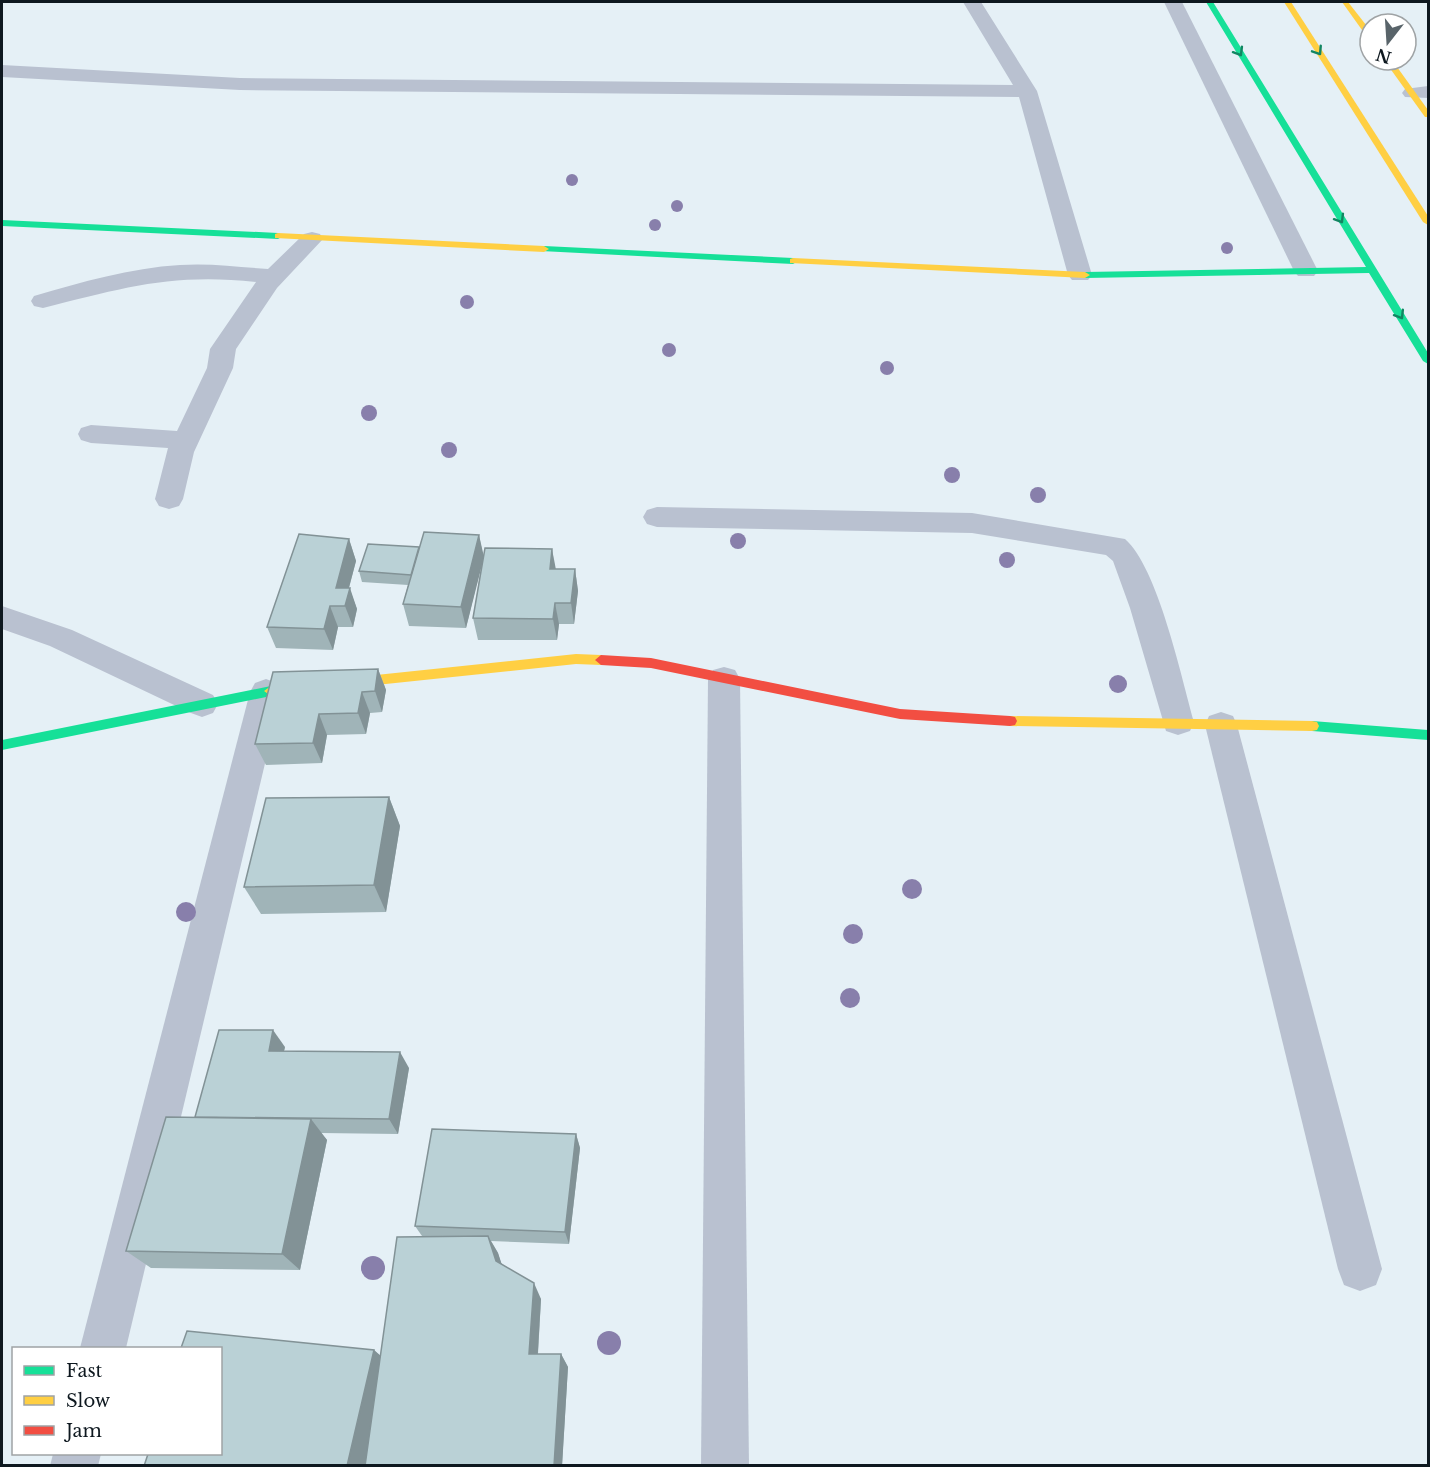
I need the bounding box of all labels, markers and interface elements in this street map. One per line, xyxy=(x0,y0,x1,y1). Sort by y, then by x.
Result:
north arrow xyxy=(1358,12,1418,72)
one-way arrow xyxy=(1311,45,1323,55)
text: N xyxy=(1373,45,1394,68)
one-way arrow xyxy=(1232,46,1243,56)
one-way arrow xyxy=(1332,213,1344,223)
one-way arrow xyxy=(1392,309,1403,320)
legend xyxy=(12,1347,222,1455)
text: Fast xyxy=(66,1360,103,1382)
text: Slow xyxy=(66,1390,111,1412)
text: Jam xyxy=(64,1420,102,1442)

